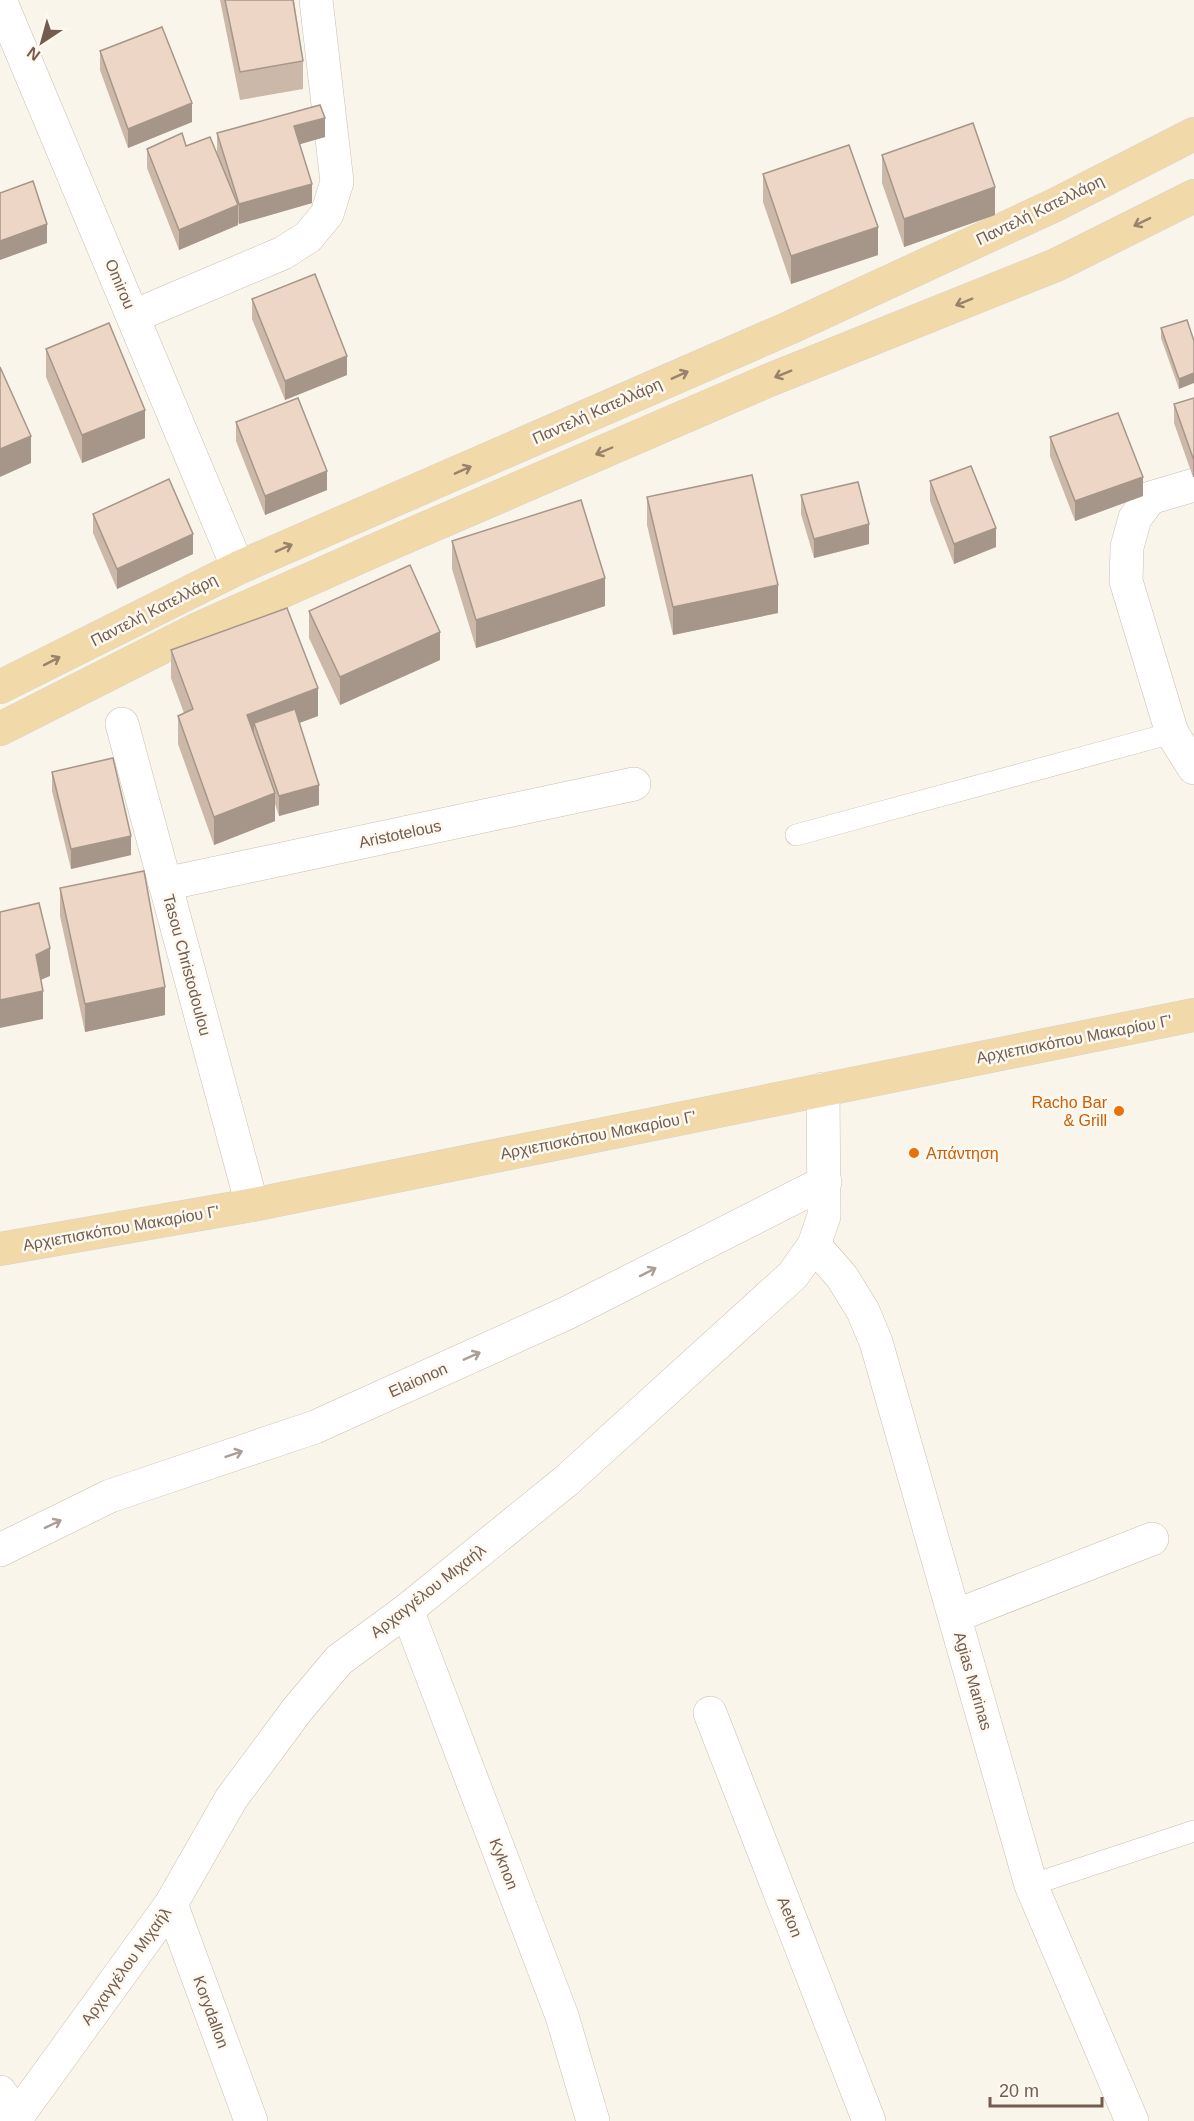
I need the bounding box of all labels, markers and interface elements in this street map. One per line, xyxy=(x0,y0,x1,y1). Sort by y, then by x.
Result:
north arrow xyxy=(12,12,72,72)
text: N xyxy=(24,43,43,64)
street label: Παντελή Κατελλάρη xyxy=(973,172,1107,248)
one-way arrow xyxy=(1133,217,1151,229)
street label: Omirou xyxy=(102,257,138,311)
one-way arrow xyxy=(955,297,974,308)
one-way arrow xyxy=(671,369,689,380)
one-way arrow xyxy=(774,370,793,381)
street label: Παντελή Κατελλάρη xyxy=(530,375,664,447)
one-way arrow xyxy=(595,446,613,457)
one-way arrow xyxy=(453,464,472,475)
one-way arrow xyxy=(275,542,293,553)
street label: Παντελή Κατελλάρη xyxy=(88,571,220,649)
one-way arrow xyxy=(43,655,61,666)
street label: Aristotelous xyxy=(357,817,443,851)
street label: Tasou Christodoulou xyxy=(160,892,214,1038)
street label: Αρχιεπισκόπου Μακαρίου Γ' xyxy=(975,1012,1173,1066)
place label: Racho Bar & Grill xyxy=(1031,1094,1108,1129)
marker: Racho Bar & Grill xyxy=(1112,1104,1126,1118)
street label: Αρχιεπισκόπου Μακαρίου Γ' xyxy=(499,1108,697,1162)
place label: Απάντηση xyxy=(926,1145,999,1162)
marker: Απάντηση xyxy=(907,1146,921,1160)
street label: Αρχιεπισκόπου Μακαρίου Γ' xyxy=(22,1202,220,1254)
one-way arrow xyxy=(639,1266,657,1277)
one-way arrow xyxy=(463,1349,481,1361)
street label: Elaionon xyxy=(386,1360,450,1400)
one-way arrow xyxy=(224,1448,243,1459)
one-way arrow xyxy=(43,1518,61,1529)
street label: Αρχαγγέλου Μιχαήλ xyxy=(367,1541,489,1641)
street label: Agias Marinas xyxy=(951,1630,995,1732)
street label: Kyknon xyxy=(487,1836,521,1892)
street label: Aeton xyxy=(775,1894,805,1940)
street label: Αρχαγγέλου Μιχαήλ xyxy=(78,1904,174,2028)
street label: Korydallon xyxy=(190,1974,232,2050)
scale bar xyxy=(990,2070,1102,2108)
text: 20 m xyxy=(999,2081,1039,2101)

